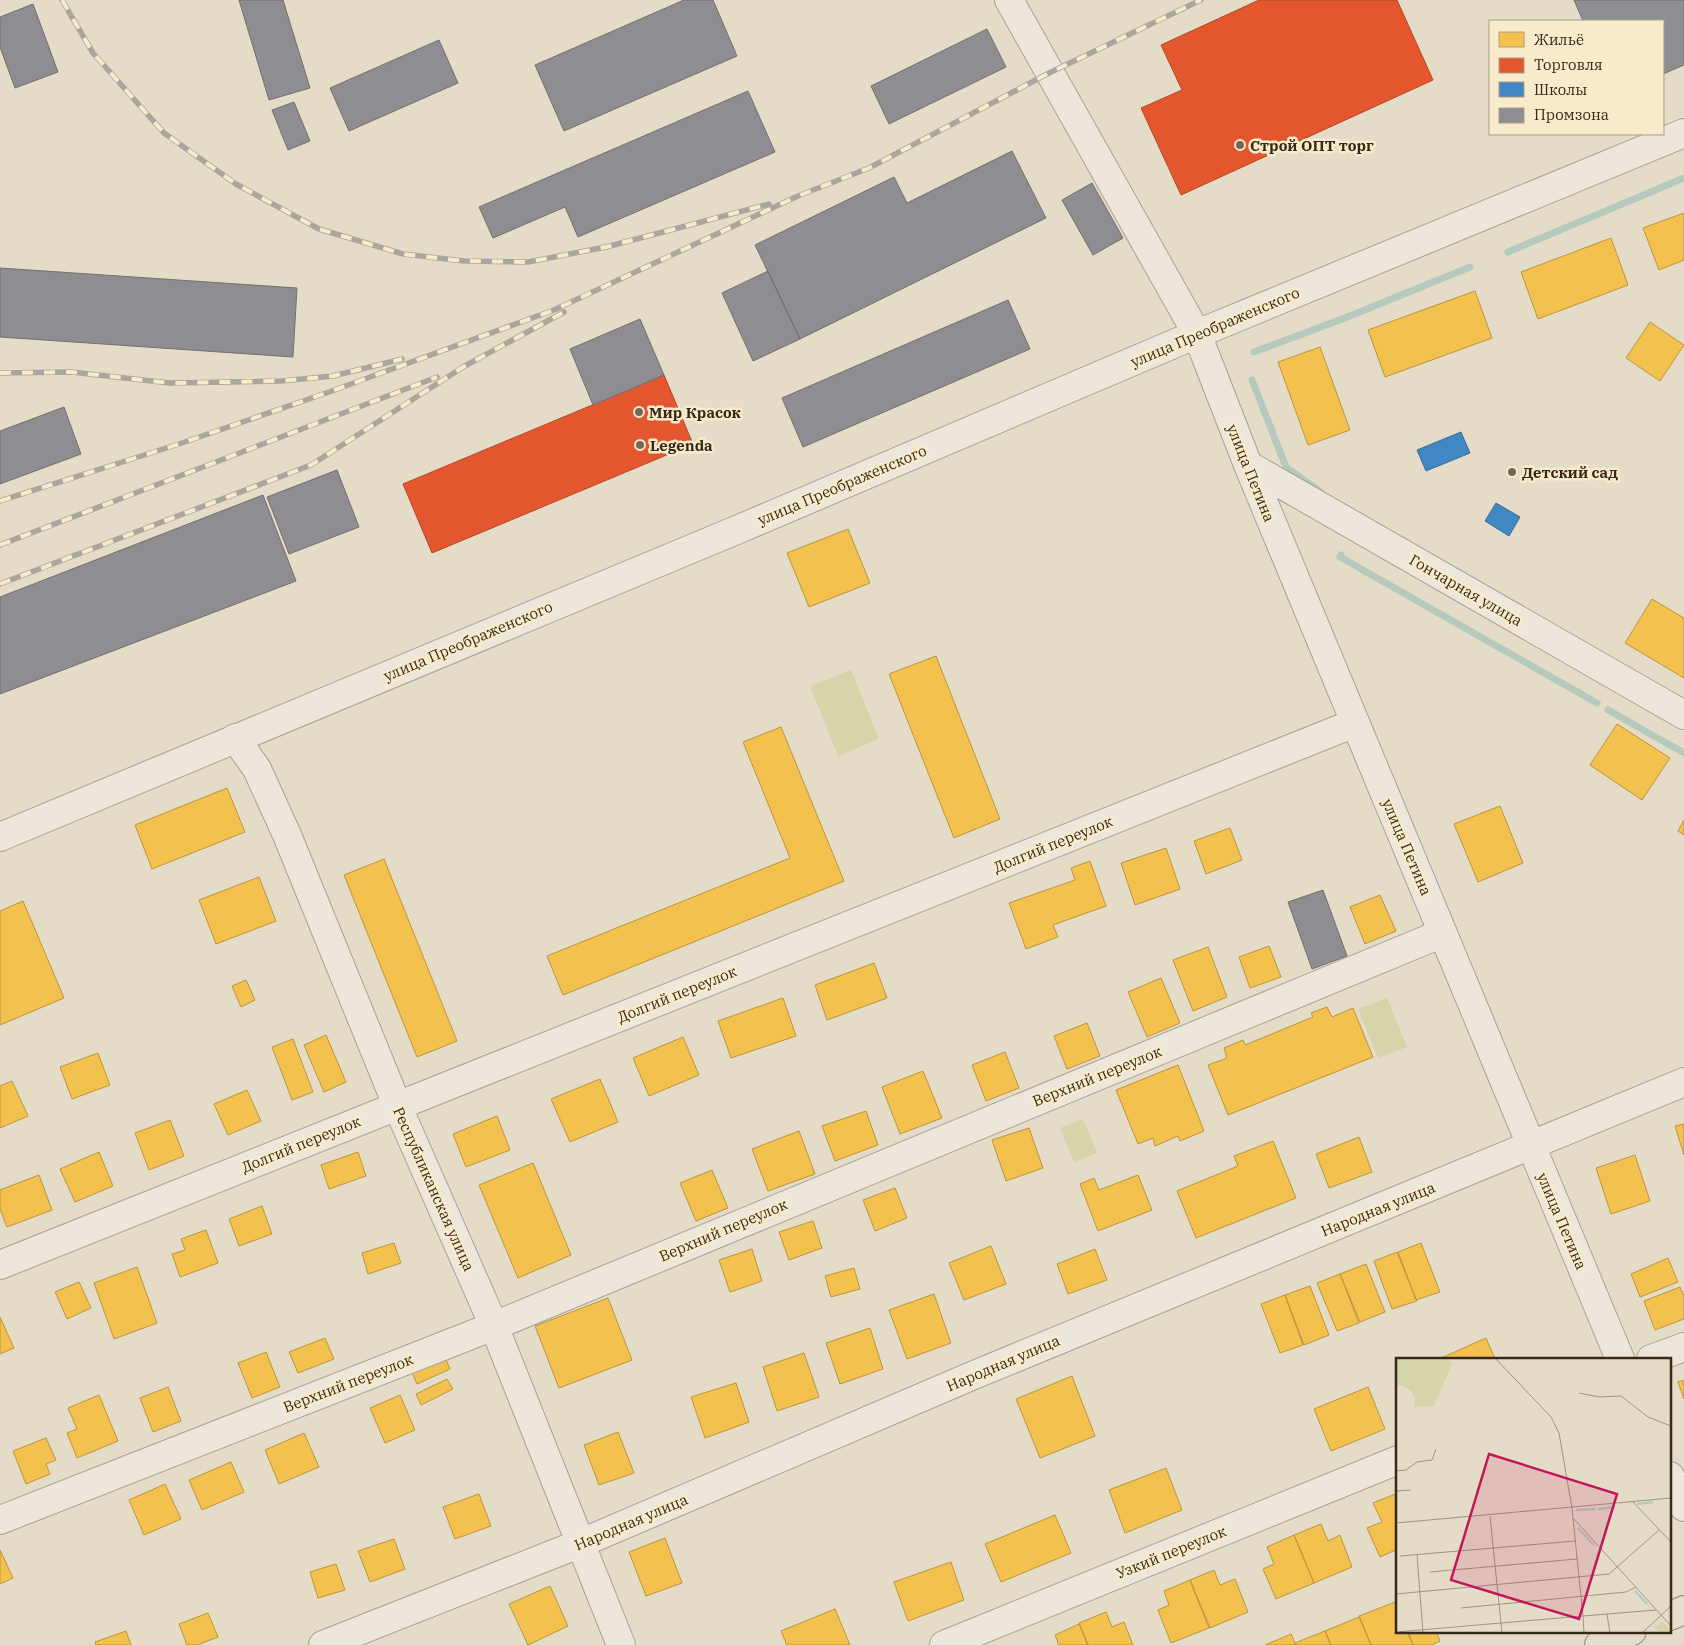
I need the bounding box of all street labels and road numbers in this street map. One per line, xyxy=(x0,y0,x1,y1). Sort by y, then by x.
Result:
street label: улица Преображенского xyxy=(1128,283,1302,371)
street label: улица Петина xyxy=(1223,421,1279,525)
street label: улица Преображенского xyxy=(755,441,929,529)
street label: Гончарная улица xyxy=(1406,550,1526,630)
street label: улица Преображенского xyxy=(381,597,555,685)
street label: улица Петина xyxy=(1378,796,1436,898)
street label: Долгий переулок xyxy=(991,811,1116,877)
street label: Долгий переулок xyxy=(615,961,740,1027)
street label: Верхний переулок xyxy=(1030,1041,1165,1111)
street label: Республиканская улица xyxy=(389,1104,479,1274)
street label: Долгий переулок xyxy=(239,1111,364,1177)
street label: улица Петина xyxy=(1533,1170,1591,1272)
street label: Народная улица xyxy=(1318,1177,1438,1241)
street label: Верхний переулок xyxy=(656,1194,790,1266)
street label: Народная улица xyxy=(943,1331,1063,1395)
street label: Верхний переулок xyxy=(280,1349,416,1417)
street label: Народная улица xyxy=(571,1490,691,1554)
street label: Узкий переулок xyxy=(1113,1521,1229,1583)

